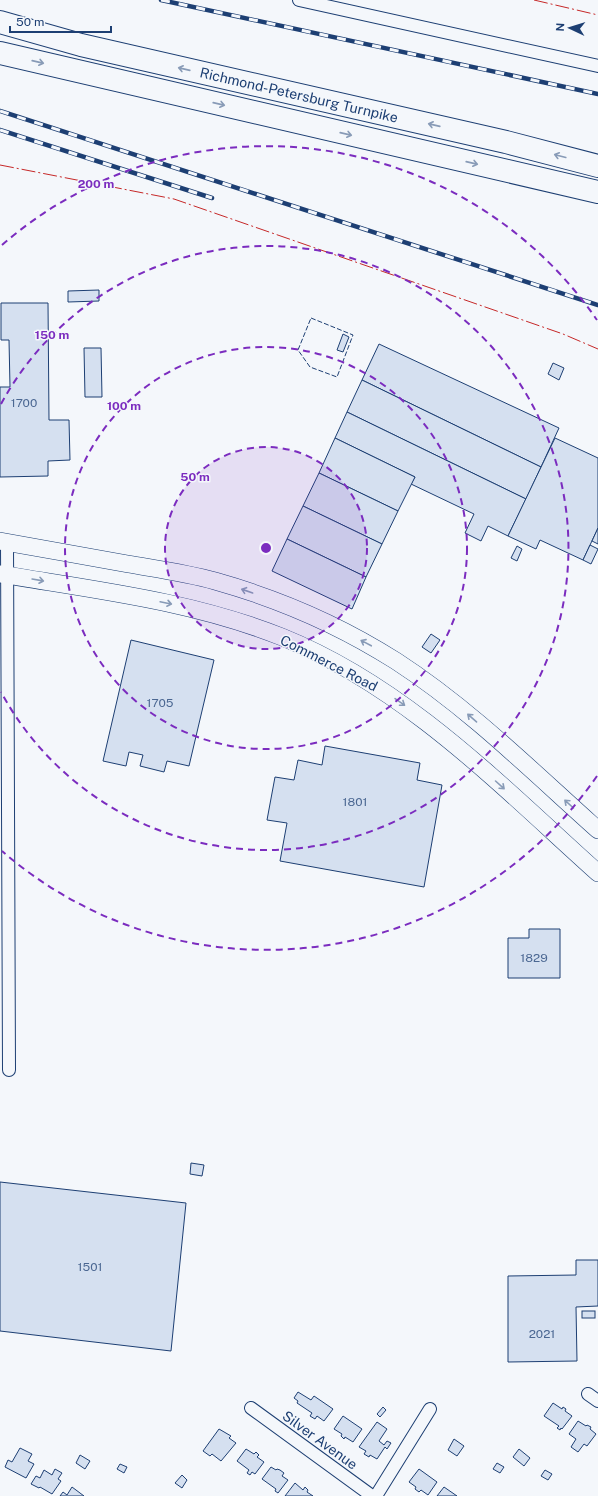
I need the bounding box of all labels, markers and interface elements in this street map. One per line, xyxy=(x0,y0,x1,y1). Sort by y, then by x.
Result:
scale bar xyxy=(10,8,111,34)
north arrow xyxy=(550,8,590,48)
text: 50 m xyxy=(16,15,44,29)
text: N xyxy=(554,23,566,32)
one-way arrow xyxy=(31,59,44,66)
one-way arrow xyxy=(178,64,191,72)
street label: Richmond-Petersburg Turnpike xyxy=(198,64,400,126)
one-way arrow xyxy=(212,101,225,109)
one-way arrow xyxy=(428,121,441,129)
one-way arrow xyxy=(339,130,352,138)
one-way arrow xyxy=(554,152,567,159)
one-way arrow xyxy=(466,159,479,167)
text: 200 m xyxy=(78,177,114,191)
text: 150 m xyxy=(35,328,69,342)
house number: 1700 xyxy=(11,396,37,410)
text: 100 m xyxy=(107,399,141,413)
text: 50 m xyxy=(180,470,210,484)
centre of rings xyxy=(259,541,273,555)
one-way arrow xyxy=(32,577,45,585)
one-way arrow xyxy=(241,587,254,594)
one-way arrow xyxy=(160,599,173,607)
street label: Commerce Road xyxy=(278,632,380,694)
one-way arrow xyxy=(360,639,372,647)
house number: 1705 xyxy=(147,696,174,710)
one-way arrow xyxy=(395,698,406,707)
one-way arrow xyxy=(467,713,477,722)
one-way arrow xyxy=(495,781,505,790)
house number: 1801 xyxy=(343,795,367,809)
one-way arrow xyxy=(564,800,574,809)
house number: 1829 xyxy=(520,951,548,965)
house number: 1501 xyxy=(78,1260,102,1274)
house number: 2021 xyxy=(529,1327,555,1341)
street label: Silver Avenue xyxy=(279,1407,361,1473)

